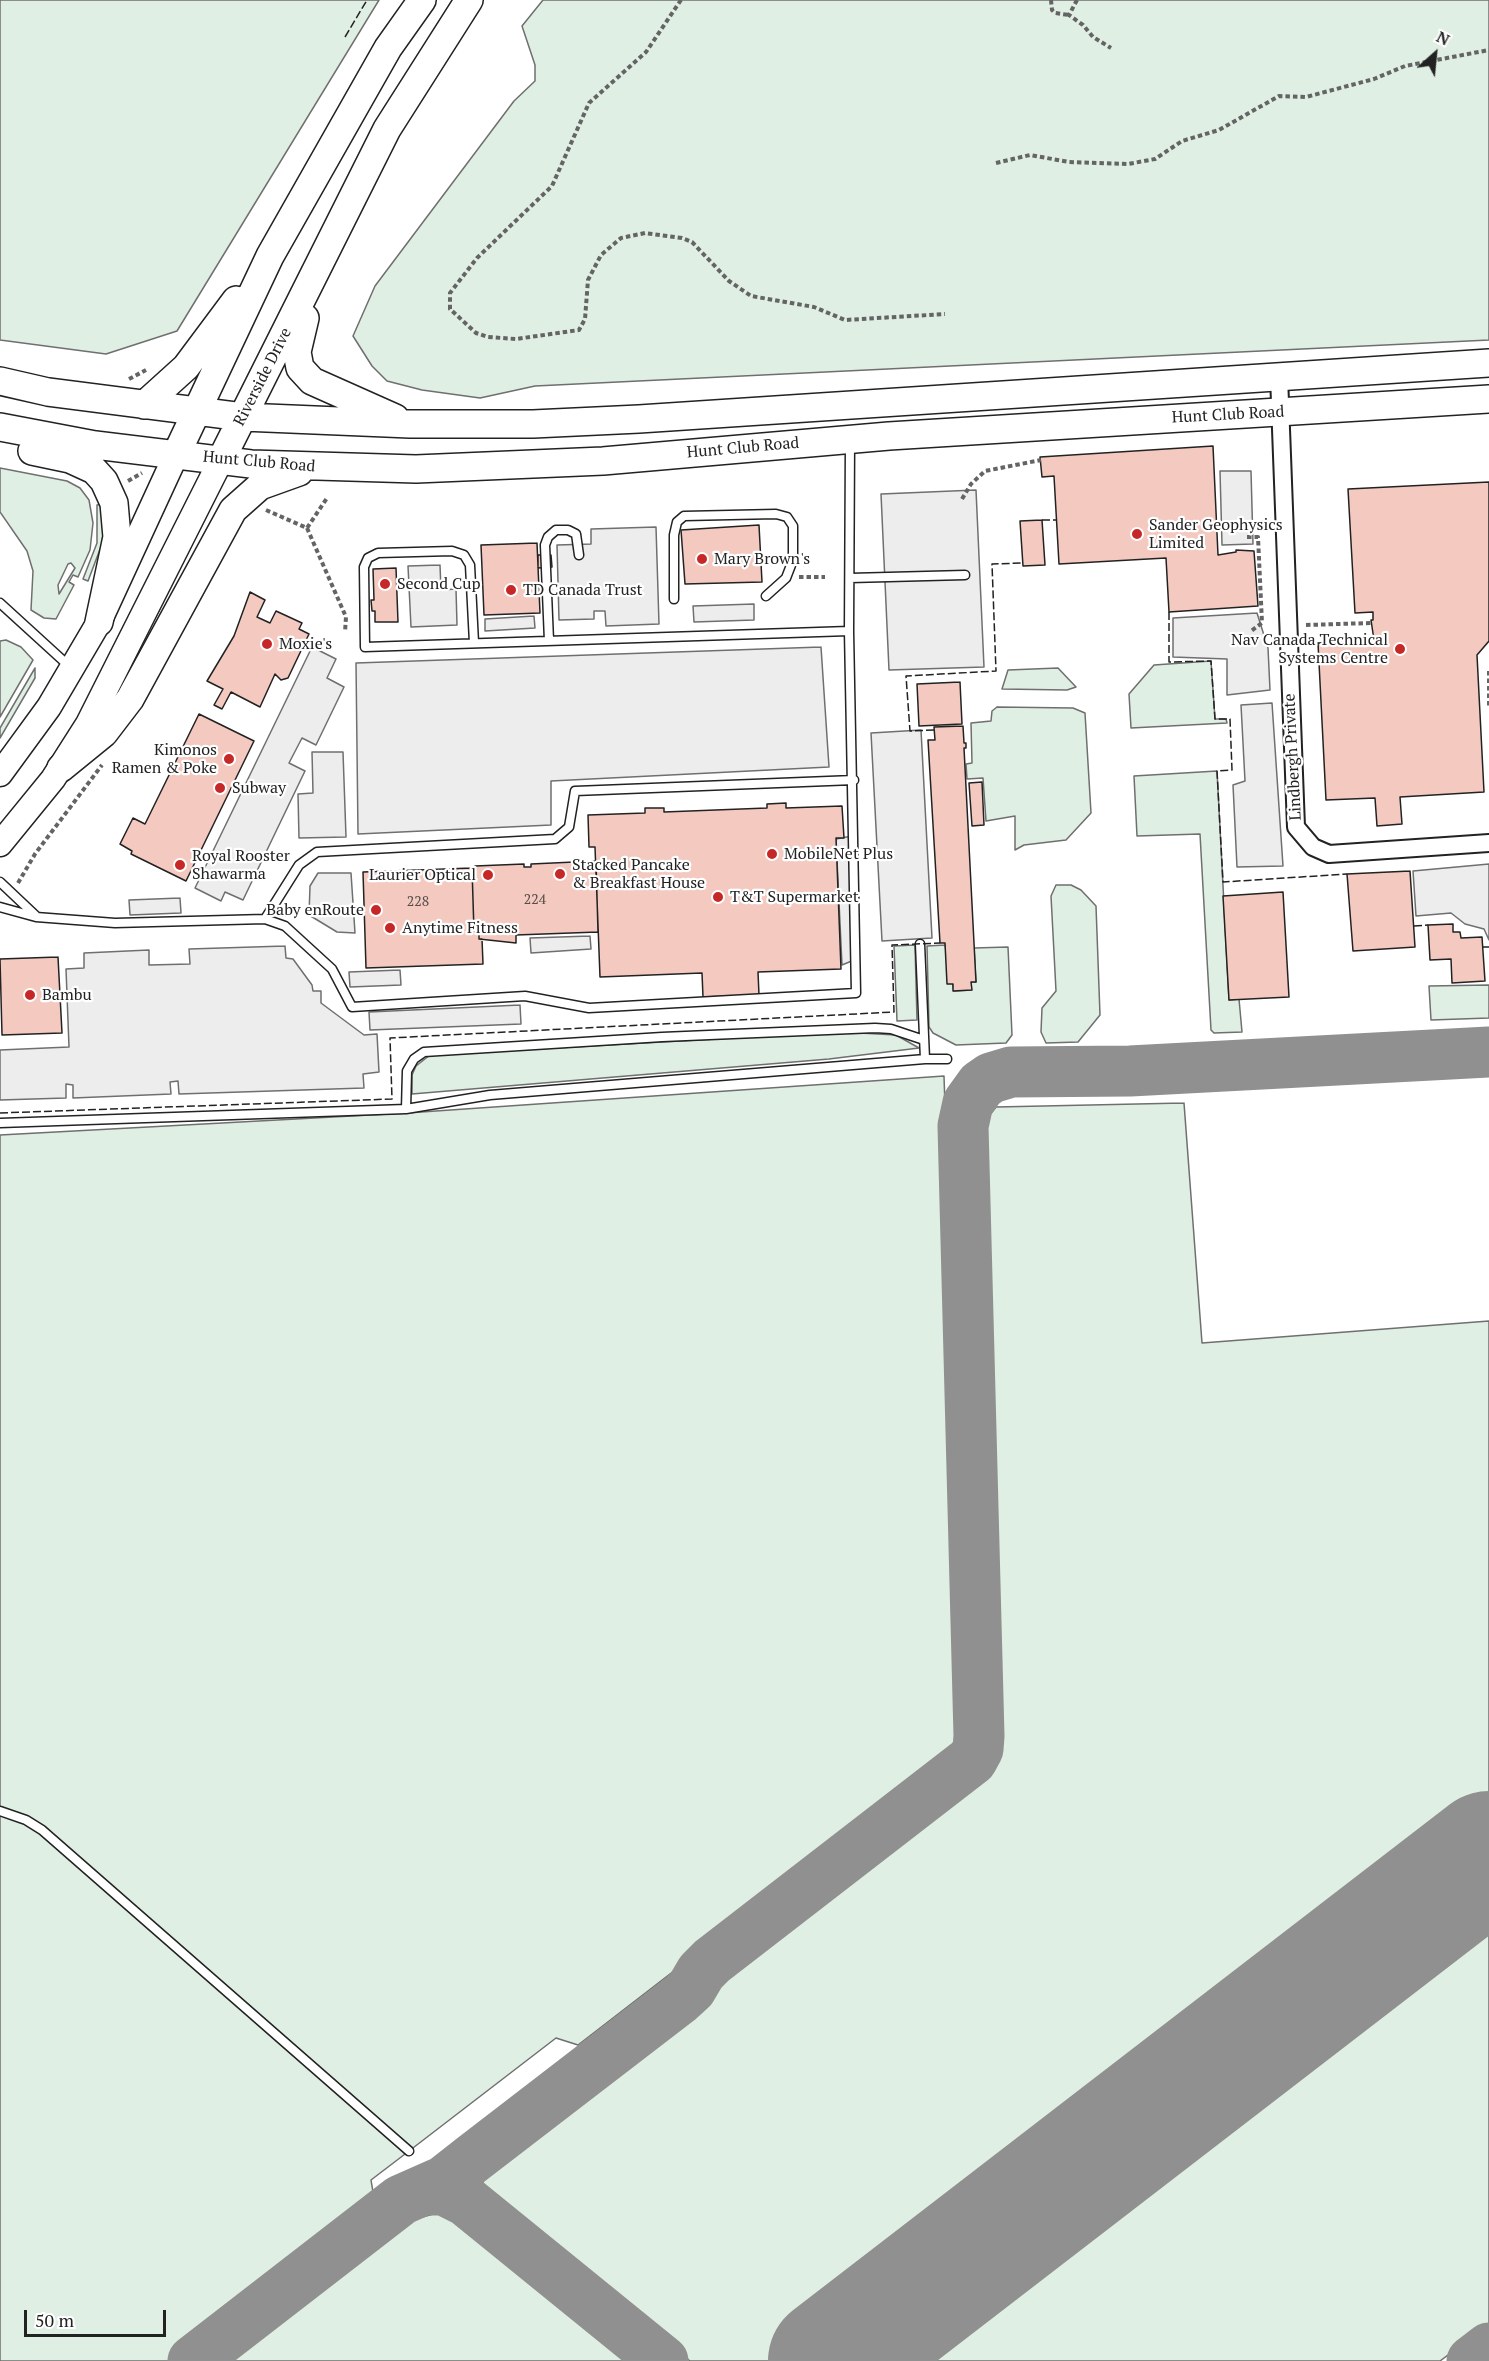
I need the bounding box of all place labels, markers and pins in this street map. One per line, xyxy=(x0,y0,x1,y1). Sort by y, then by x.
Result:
place label: Sander Geophysics Limited xyxy=(1149,515,1283,553)
marker: Sander Geophysics Limited xyxy=(1130,527,1144,541)
place label: Mary Brown's xyxy=(714,549,810,569)
marker: Mary Brown's xyxy=(695,552,709,566)
place label: Second Cup xyxy=(397,574,480,594)
marker: Second Cup xyxy=(378,577,392,591)
place label: TD Canada Trust xyxy=(523,580,643,600)
marker: TD Canada Trust xyxy=(504,583,518,597)
place label: Nav Canada Technical Systems Centre xyxy=(1231,630,1388,668)
place label: Moxie's xyxy=(279,634,332,654)
marker: Moxie's xyxy=(260,637,274,651)
marker: Nav Canada Technical Systems Centre xyxy=(1393,642,1407,656)
place label: Kimonos Ramen & Poke xyxy=(112,740,217,778)
marker: Kimonos Ramen & Poke xyxy=(222,752,236,766)
place label: Subway xyxy=(232,778,286,798)
marker: Subway xyxy=(213,781,227,795)
place label: MobileNet Plus xyxy=(784,844,893,864)
place label: Royal Rooster Shawarma xyxy=(192,846,290,884)
marker: MobileNet Plus xyxy=(765,847,779,861)
place label: Stacked Pancake & Breakfast House xyxy=(572,855,705,893)
marker: Royal Rooster Shawarma xyxy=(173,858,187,872)
place label: Laurier Optical xyxy=(369,865,476,885)
marker: Stacked Pancake & Breakfast House xyxy=(553,867,567,881)
marker: Laurier Optical xyxy=(481,868,495,882)
place label: T&T Supermarket xyxy=(730,887,859,907)
marker: T&T Supermarket xyxy=(711,890,725,904)
place label: Baby enRoute xyxy=(266,900,364,920)
marker: Baby enRoute xyxy=(369,903,383,917)
place label: Anytime Fitness xyxy=(402,918,518,938)
marker: Anytime Fitness xyxy=(383,921,397,935)
place label: Bambu xyxy=(42,985,92,1005)
marker: Bambu xyxy=(23,988,37,1002)

